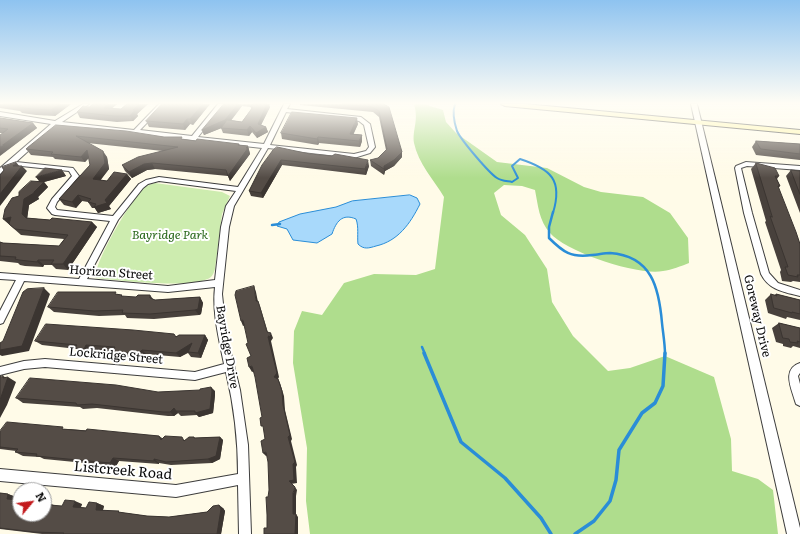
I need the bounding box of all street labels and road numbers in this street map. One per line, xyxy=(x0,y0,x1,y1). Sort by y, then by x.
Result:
street label: Horizon Street xyxy=(69,263,153,283)
street label: Goreway Drive xyxy=(740,273,774,359)
street label: Bayridge Drive xyxy=(213,304,241,390)
street label: Lockridge Street xyxy=(68,345,164,367)
street label: Listcreek Road xyxy=(73,458,173,484)

